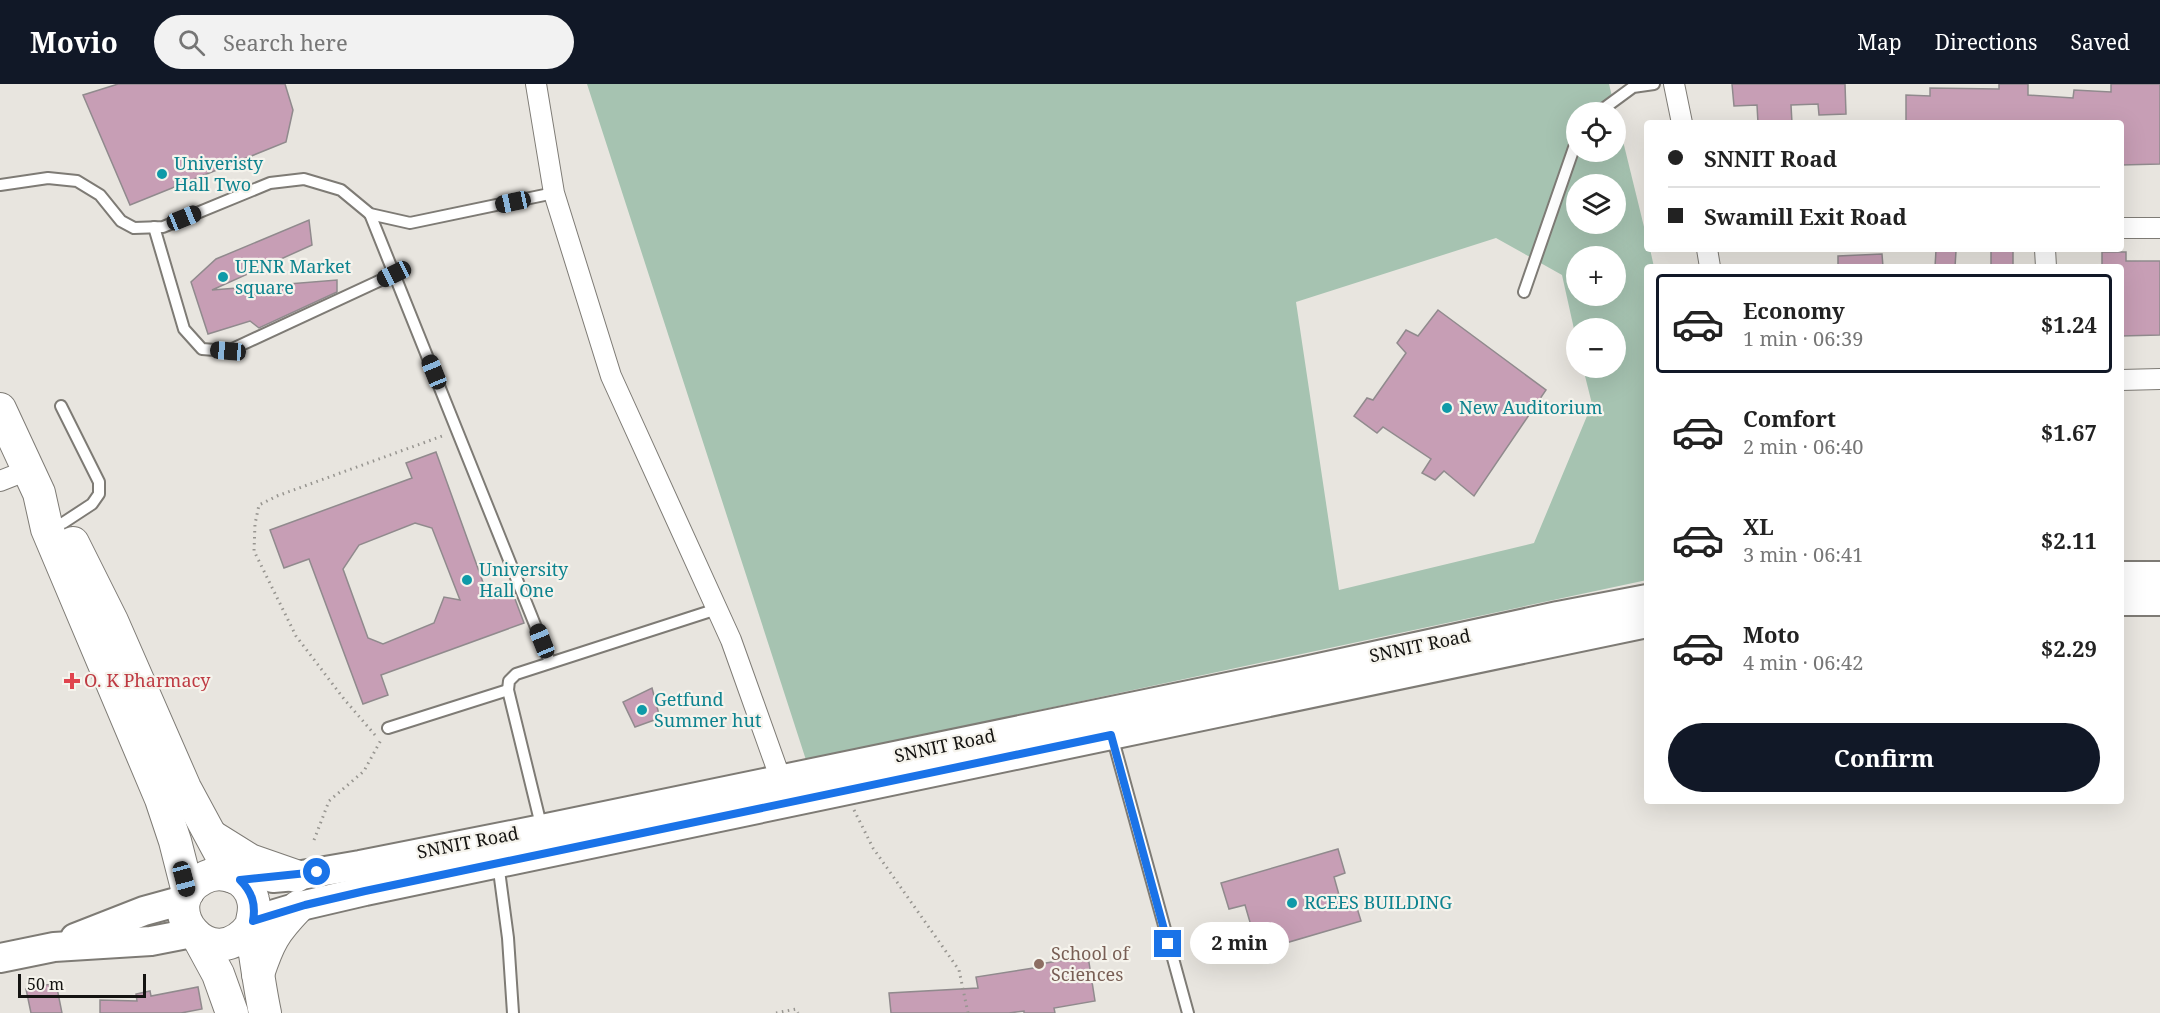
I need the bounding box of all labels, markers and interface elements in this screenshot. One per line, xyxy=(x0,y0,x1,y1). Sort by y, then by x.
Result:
search box xyxy=(154,15,574,69)
text: Movio xyxy=(30,23,118,61)
icon: search xyxy=(175,26,208,59)
text: Search here xyxy=(223,27,348,57)
text: Map xyxy=(1857,28,1902,56)
text: Directions xyxy=(1935,28,2037,56)
text: Saved xyxy=(2070,28,2130,56)
map controls xyxy=(1566,102,1626,378)
button: locate xyxy=(1566,102,1626,162)
text: SNNIT Road xyxy=(1704,143,1837,173)
place label: Univeristy Hall Two xyxy=(174,151,264,196)
marker: Univeristy Hall Two xyxy=(155,167,169,181)
button: layers xyxy=(1566,174,1626,234)
car xyxy=(494,189,532,215)
text: Swamill Exit Road xyxy=(1704,201,1907,231)
car xyxy=(164,203,204,233)
button: + xyxy=(1566,246,1626,306)
place label: UENR Market square xyxy=(235,254,351,299)
car xyxy=(374,258,414,290)
marker: UENR Market square xyxy=(216,270,230,284)
text: Economy xyxy=(1743,295,1845,325)
icon: car xyxy=(1671,297,1725,351)
text: $1.24 xyxy=(2041,309,2097,339)
button: − xyxy=(1566,318,1626,378)
text: 1 min · 06:39 xyxy=(1743,325,1863,352)
car xyxy=(209,340,247,362)
car xyxy=(419,352,449,392)
place label: New Auditorium xyxy=(1459,395,1603,419)
marker: New Auditorium xyxy=(1440,401,1454,415)
text: Comfort xyxy=(1743,403,1836,433)
icon: car xyxy=(1671,405,1725,459)
text: $1.67 xyxy=(2041,417,2097,447)
text: 2 min · 06:40 xyxy=(1743,433,1863,460)
text: XL xyxy=(1743,511,1774,541)
icon: car xyxy=(1671,513,1725,567)
text: $2.11 xyxy=(2041,525,2097,555)
text: 3 min · 06:41 xyxy=(1743,541,1863,568)
place label: University Hall One xyxy=(479,557,569,602)
marker: University Hall One xyxy=(460,573,474,587)
text: Moto xyxy=(1743,619,1800,649)
car xyxy=(527,621,557,661)
icon: car xyxy=(1671,621,1725,675)
street label: SNNIT Road xyxy=(1367,623,1473,667)
text: $2.29 xyxy=(2041,633,2097,663)
text: 4 min · 06:42 xyxy=(1743,649,1863,676)
place label: O. K Pharmacy xyxy=(84,668,211,692)
marker: O. K Pharmacy xyxy=(65,674,79,688)
place label: Getfund Summer hut xyxy=(654,687,761,732)
marker: Getfund Summer hut xyxy=(635,703,649,717)
street label: SNNIT Road xyxy=(892,723,998,767)
button: Confirm xyxy=(1668,723,2100,792)
street label: SNNIT Road xyxy=(415,820,521,864)
route start xyxy=(303,858,330,885)
car xyxy=(171,859,197,899)
place label: RCEES BUILDING xyxy=(1304,890,1452,914)
marker: RCEES BUILDING xyxy=(1285,896,1299,910)
callout: 2 min xyxy=(1189,923,1288,965)
text: 2 min xyxy=(1211,929,1268,956)
route end xyxy=(1154,930,1181,957)
place label: School of Sciences xyxy=(1051,941,1130,986)
marker: School of Sciences xyxy=(1032,957,1046,971)
scale bar xyxy=(18,971,146,998)
text: 50 m xyxy=(27,973,64,995)

